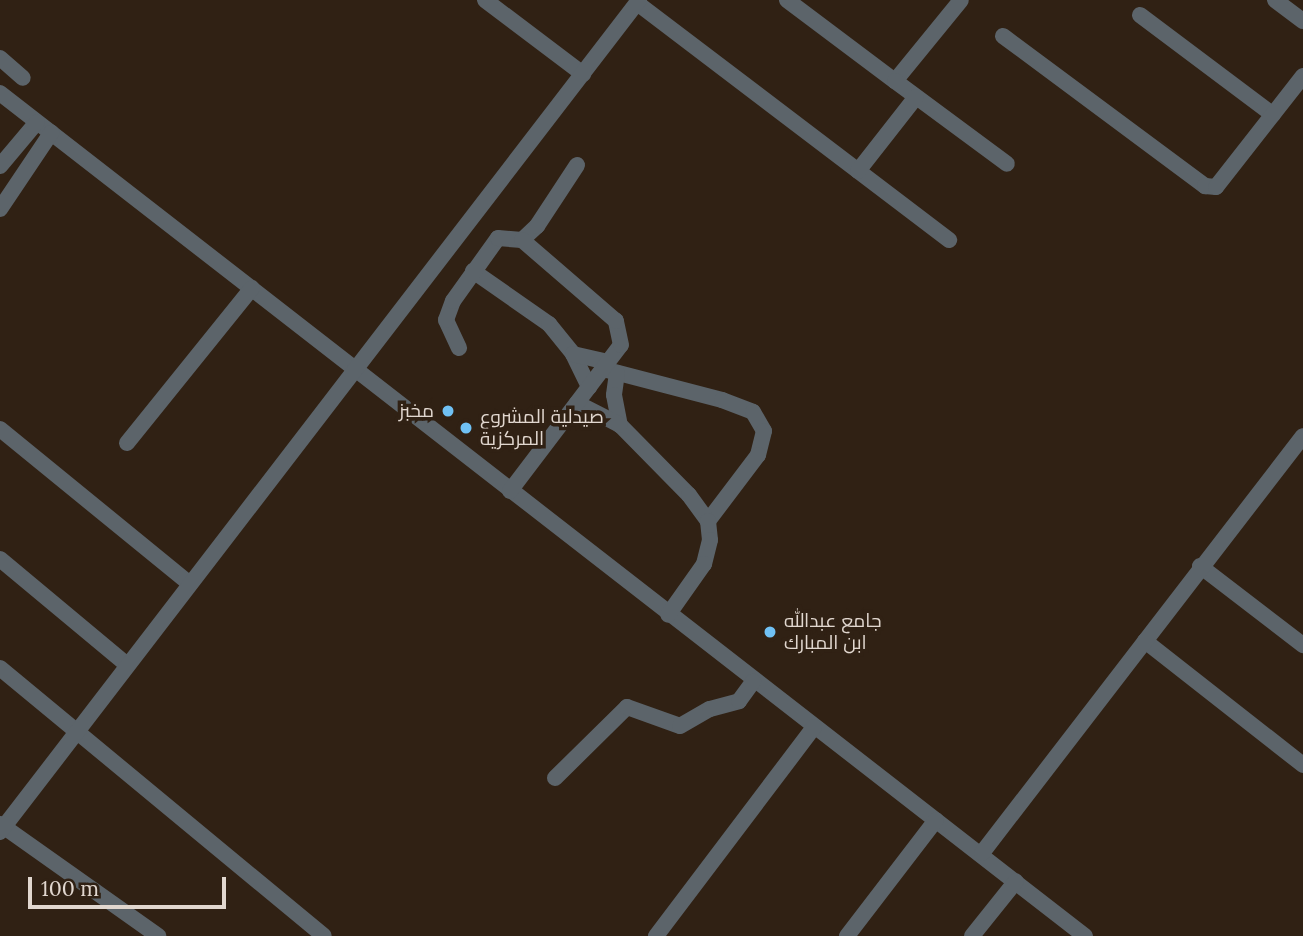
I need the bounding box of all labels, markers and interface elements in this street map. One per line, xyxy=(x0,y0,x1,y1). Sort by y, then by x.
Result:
place label: مخبز xyxy=(399,400,434,422)
marker: مخبز xyxy=(440,403,456,419)
place label: صيدلية المشروع المركزية xyxy=(480,406,604,450)
marker: صيدلية المشروع المركزية xyxy=(458,420,474,436)
place label: جامع عبدالله ابن المبارك xyxy=(784,610,881,654)
marker: جامع عبدالله ابن المبارك xyxy=(762,624,778,640)
scale bar xyxy=(32,862,229,906)
text: 100 m xyxy=(41,875,99,902)

